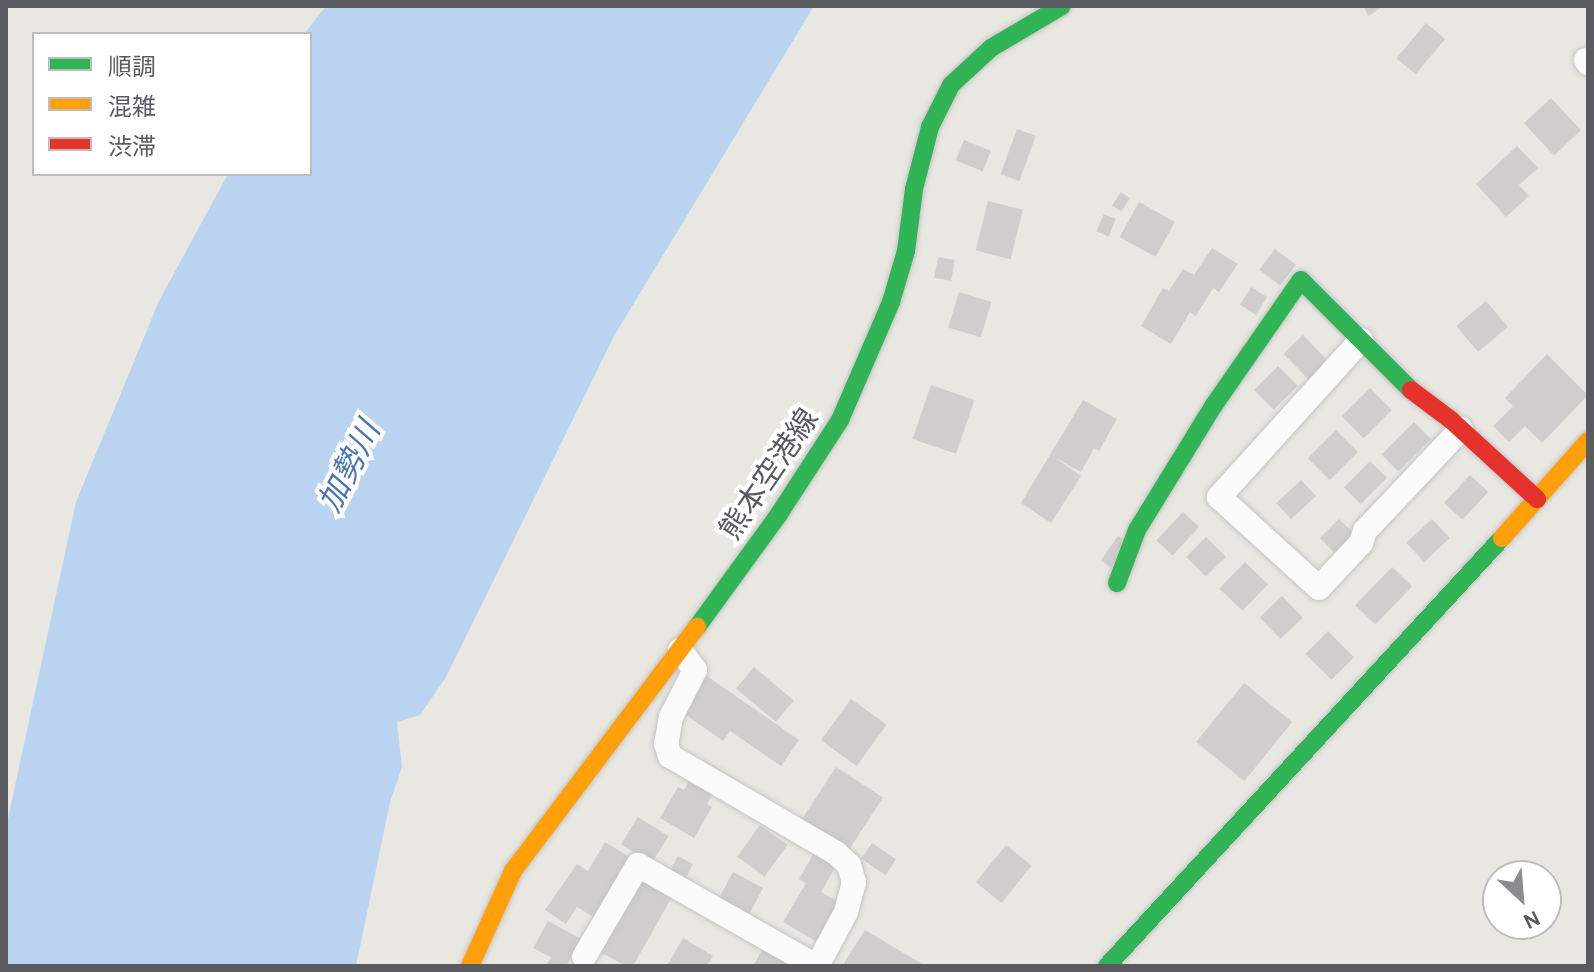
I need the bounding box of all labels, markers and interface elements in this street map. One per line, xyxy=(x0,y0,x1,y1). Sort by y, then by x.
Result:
legend xyxy=(32,32,312,176)
text: 順調 xyxy=(108,53,156,81)
text: 混雑 xyxy=(108,93,156,121)
text: 渋滞 xyxy=(108,133,156,161)
street label: 熊本空港線 xyxy=(712,402,826,546)
water label: 加勢川 xyxy=(311,416,389,518)
north arrow xyxy=(1482,860,1562,940)
text: N xyxy=(1519,905,1544,935)

